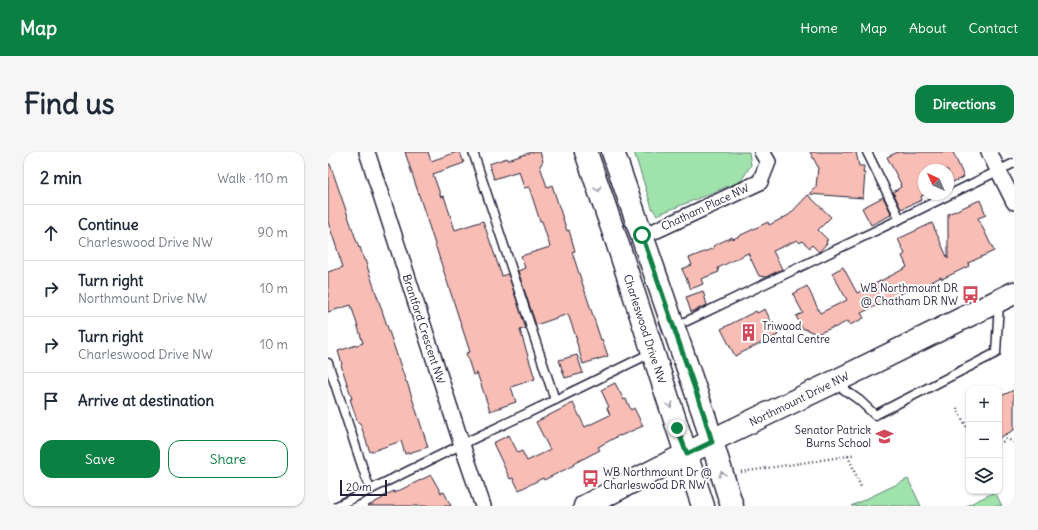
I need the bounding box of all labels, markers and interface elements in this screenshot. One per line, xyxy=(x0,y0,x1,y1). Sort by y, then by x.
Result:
text: Map xyxy=(20,16,57,40)
text: Home xyxy=(800,19,838,37)
text: Map xyxy=(860,19,887,37)
text: About xyxy=(909,19,947,37)
text: Contact xyxy=(969,19,1018,37)
button: Directions xyxy=(915,85,1014,123)
text: Find us xyxy=(24,86,115,122)
north arrow xyxy=(918,164,954,200)
text: 2 min xyxy=(40,167,82,189)
text: Walk · 110 m xyxy=(217,170,288,187)
street label: Chatham Place NW xyxy=(659,181,751,233)
one-way arrow xyxy=(594,185,602,192)
text: Continue xyxy=(78,215,139,234)
icon: ahead xyxy=(40,222,62,244)
text: 90 m xyxy=(257,224,288,241)
route start xyxy=(633,226,651,244)
text: Charleswood Drive NW xyxy=(78,234,213,251)
text: Turn right xyxy=(78,271,143,290)
street label: Brantford Crescent NW xyxy=(400,272,448,386)
street label: Charleswood Drive NW xyxy=(621,273,669,385)
icon: right xyxy=(40,278,62,300)
text: 10 m xyxy=(260,280,288,297)
place label: WB Northmount DR @ Chatham DR NW xyxy=(860,281,958,308)
bus stop icon: WB Northmount DR @ Chatham DR NW xyxy=(961,284,981,304)
text: Northmount Drive NW xyxy=(78,290,207,307)
place label: Triwood Dental Centre xyxy=(762,319,830,346)
building icon: Triwood Dental Centre xyxy=(739,322,759,342)
text: Turn right xyxy=(78,327,143,346)
icon: right xyxy=(40,334,62,356)
text: 10 m xyxy=(260,336,288,353)
text: Charleswood Drive NW xyxy=(78,346,213,363)
street label: Northmount Drive NW xyxy=(747,369,851,429)
map controls xyxy=(966,386,1002,494)
button: + xyxy=(966,386,1002,422)
icon: arrive xyxy=(40,390,62,412)
text: Arrive at destination xyxy=(78,391,214,410)
one-way arrow xyxy=(665,402,674,409)
route end xyxy=(668,419,686,437)
button: − xyxy=(966,422,1002,458)
place label: Senator Patrick Burns School xyxy=(795,423,871,450)
school or university icon: Senator Patrick Burns School xyxy=(874,426,894,446)
button: Save xyxy=(40,440,160,478)
button: Share xyxy=(168,440,288,478)
button: layers xyxy=(966,458,1002,494)
place label: WB Northmount Dr @ Charleswood DR NW xyxy=(603,465,712,492)
bus stop icon: WB Northmount Dr @ Charleswood DR NW xyxy=(580,468,600,488)
one-way arrow xyxy=(718,470,726,477)
scale bar xyxy=(340,478,387,497)
text: 20 m xyxy=(346,480,372,494)

